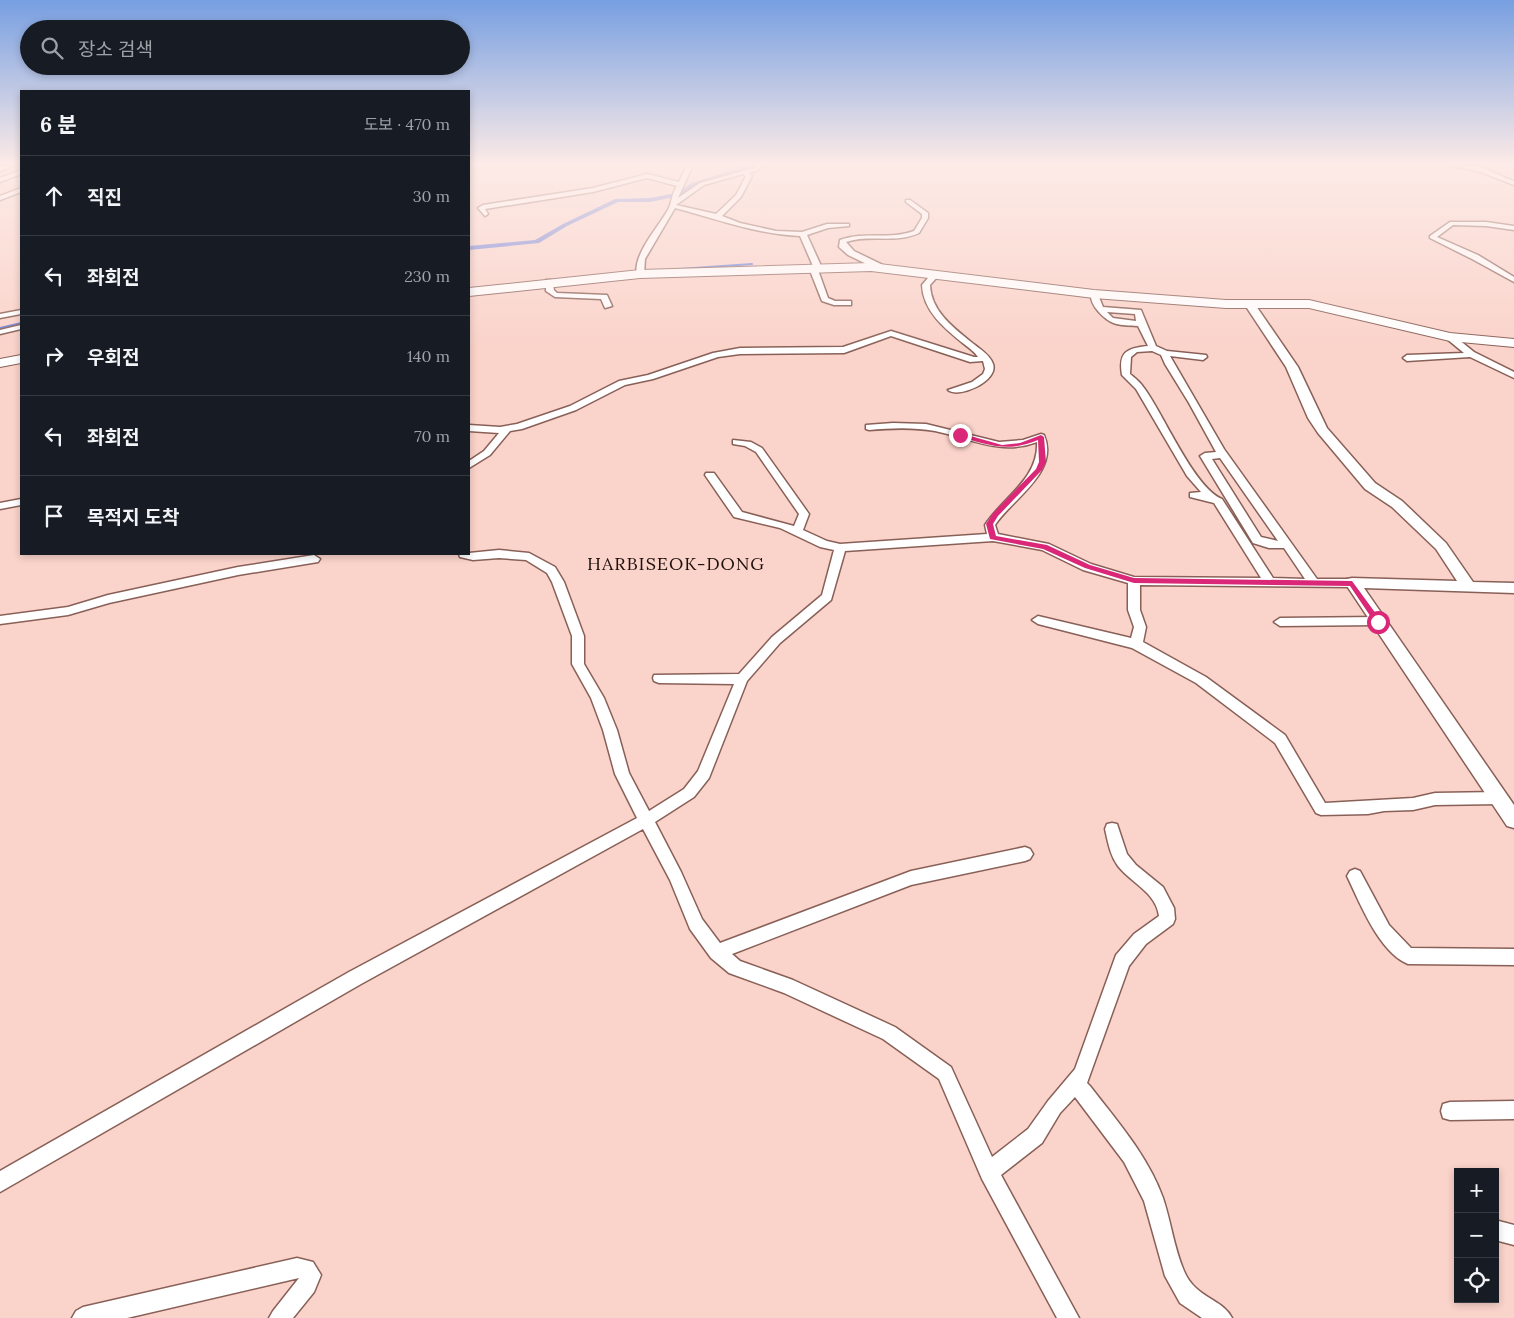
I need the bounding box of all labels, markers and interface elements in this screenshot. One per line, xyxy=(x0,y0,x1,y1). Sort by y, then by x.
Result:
search box xyxy=(20,20,470,75)
icon: search xyxy=(38,34,66,62)
text: 장소 검색 xyxy=(78,37,153,61)
text: 6 분 xyxy=(40,111,77,138)
text: 도보 · 470 m xyxy=(364,114,450,134)
icon: ahead xyxy=(40,182,68,210)
text: 직진 xyxy=(87,185,122,209)
text: 30 m xyxy=(413,186,450,206)
icon: left xyxy=(40,262,68,290)
text: 좌회전 xyxy=(87,265,139,289)
text: 230 m xyxy=(404,266,450,286)
icon: right xyxy=(40,342,68,370)
text: 우회전 xyxy=(87,345,139,369)
text: 140 m xyxy=(407,346,450,366)
icon: left xyxy=(40,422,68,450)
route end xyxy=(949,424,972,447)
text: 좌회전 xyxy=(87,425,139,449)
text: 70 m xyxy=(414,426,450,446)
icon: arrive xyxy=(40,502,68,530)
text: 목적지 도착 xyxy=(87,505,179,529)
district label: HARBISEOK-DONG xyxy=(587,552,765,575)
route start xyxy=(1367,611,1390,634)
map controls xyxy=(1454,1168,1499,1303)
button: + xyxy=(1454,1168,1499,1213)
button: − xyxy=(1454,1213,1499,1258)
button: locate xyxy=(1454,1258,1499,1303)

